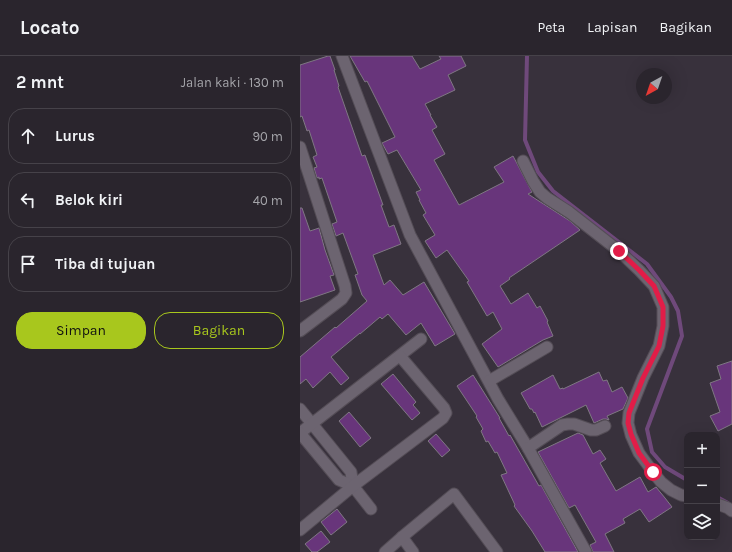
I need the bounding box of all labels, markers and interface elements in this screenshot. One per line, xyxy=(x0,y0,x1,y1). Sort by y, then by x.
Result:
text: Locato xyxy=(20,17,80,39)
text: Peta xyxy=(537,19,565,36)
text: Lapisan xyxy=(587,19,637,36)
text: Bagikan xyxy=(659,19,712,36)
north arrow xyxy=(636,68,672,104)
text: 2 mnt xyxy=(16,72,64,92)
text: Jalan kaki · 130 m xyxy=(181,75,284,90)
icon: ahead xyxy=(17,125,39,147)
text: Lurus xyxy=(55,127,95,145)
text: 90 m xyxy=(252,129,283,144)
icon: left xyxy=(17,189,39,211)
text: Belok kiri xyxy=(55,191,123,209)
text: 40 m xyxy=(253,193,283,208)
route end xyxy=(610,242,628,260)
icon: arrive xyxy=(17,253,39,275)
text: Tiba di tujuan xyxy=(55,255,155,273)
button: Simpan xyxy=(16,312,146,349)
button: Bagikan xyxy=(154,312,284,349)
map controls xyxy=(684,432,720,540)
button: + xyxy=(684,432,720,468)
route start xyxy=(644,463,662,481)
button: − xyxy=(684,468,720,504)
button: layers xyxy=(684,504,720,540)

